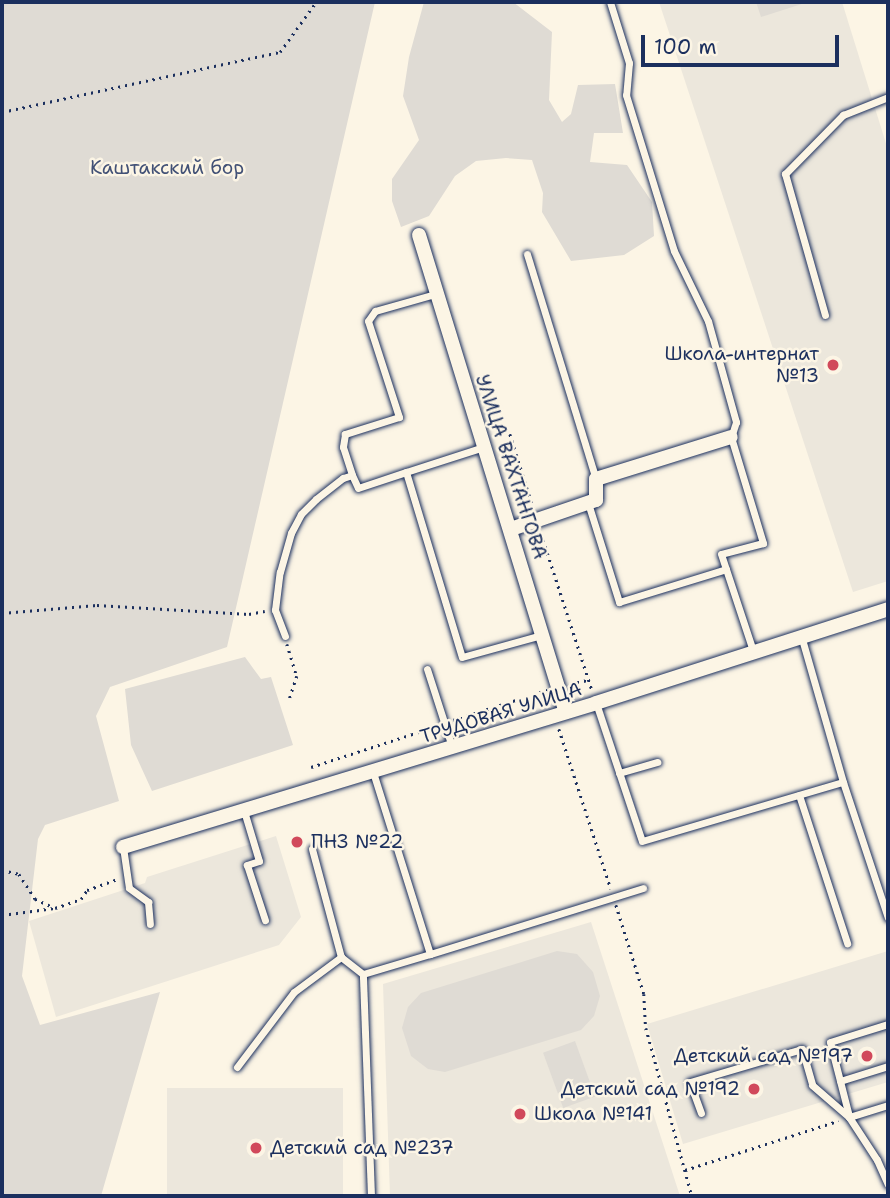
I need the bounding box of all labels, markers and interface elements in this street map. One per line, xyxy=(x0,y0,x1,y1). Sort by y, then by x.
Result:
scale bar xyxy=(645,21,843,65)
text: 100 m xyxy=(654,33,717,61)
park label: Каштакский бор xyxy=(90,157,244,179)
place label: Школа-интернат №13 xyxy=(664,343,819,387)
marker: Школа-интернат №13 xyxy=(825,357,841,373)
street label: УЛИЦА ВАХТАНГОВА xyxy=(470,372,552,562)
street label: ТРУДОВАЯ УЛИЦА xyxy=(417,678,585,748)
place label: ПНЗ №22 xyxy=(311,831,404,853)
marker: ПНЗ №22 xyxy=(289,834,305,850)
place label: Детский сад №197 xyxy=(674,1045,853,1067)
marker: Детский сад №197 xyxy=(859,1048,875,1064)
place label: Детский сад №192 xyxy=(561,1078,740,1100)
marker: Детский сад №192 xyxy=(746,1081,762,1097)
place label: Школа №141 xyxy=(534,1103,652,1125)
marker: Школа №141 xyxy=(512,1106,528,1122)
place label: Детский сад №237 xyxy=(270,1137,454,1159)
marker: Детский сад №237 xyxy=(248,1140,264,1156)

